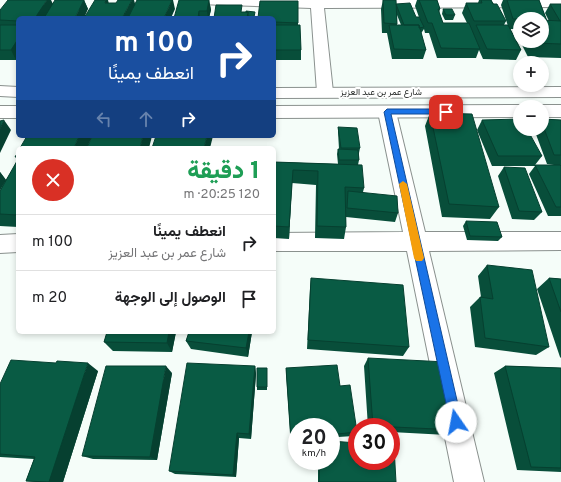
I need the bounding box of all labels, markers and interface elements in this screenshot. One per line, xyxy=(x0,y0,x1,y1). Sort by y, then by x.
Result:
map controls xyxy=(513,12,549,136)
button: layers xyxy=(513,12,549,48)
text: 100 m xyxy=(114,26,194,62)
icon: right xyxy=(208,32,260,84)
button: + xyxy=(513,56,549,92)
text: انعطف يمينًا xyxy=(108,63,194,86)
street label: شارع عمر بن عبد العزيز xyxy=(339,87,422,98)
pin xyxy=(429,95,463,129)
button: − xyxy=(513,100,549,136)
icon: arrive xyxy=(435,101,457,123)
icon: left xyxy=(93,108,115,130)
icon: ahead xyxy=(135,108,157,130)
icon: right xyxy=(177,108,199,130)
text: 1 دقيقة xyxy=(187,157,260,187)
button: close xyxy=(32,159,74,201)
text: 120 m · 20:25 xyxy=(183,187,260,203)
text: انعطف يمينًا xyxy=(153,223,226,242)
icon: right xyxy=(238,232,260,254)
text: 100 m xyxy=(32,233,73,252)
text: شارع عمر بن عبد العزيز xyxy=(108,246,226,262)
icon: arrive xyxy=(238,288,260,310)
text: 20 m xyxy=(32,289,67,308)
text: الوصول إلى الوجهة xyxy=(115,289,226,308)
position arrow xyxy=(435,401,477,443)
speed limit sign: 30 xyxy=(348,418,400,470)
text: 20 xyxy=(301,426,327,452)
text: km/h xyxy=(302,447,326,460)

